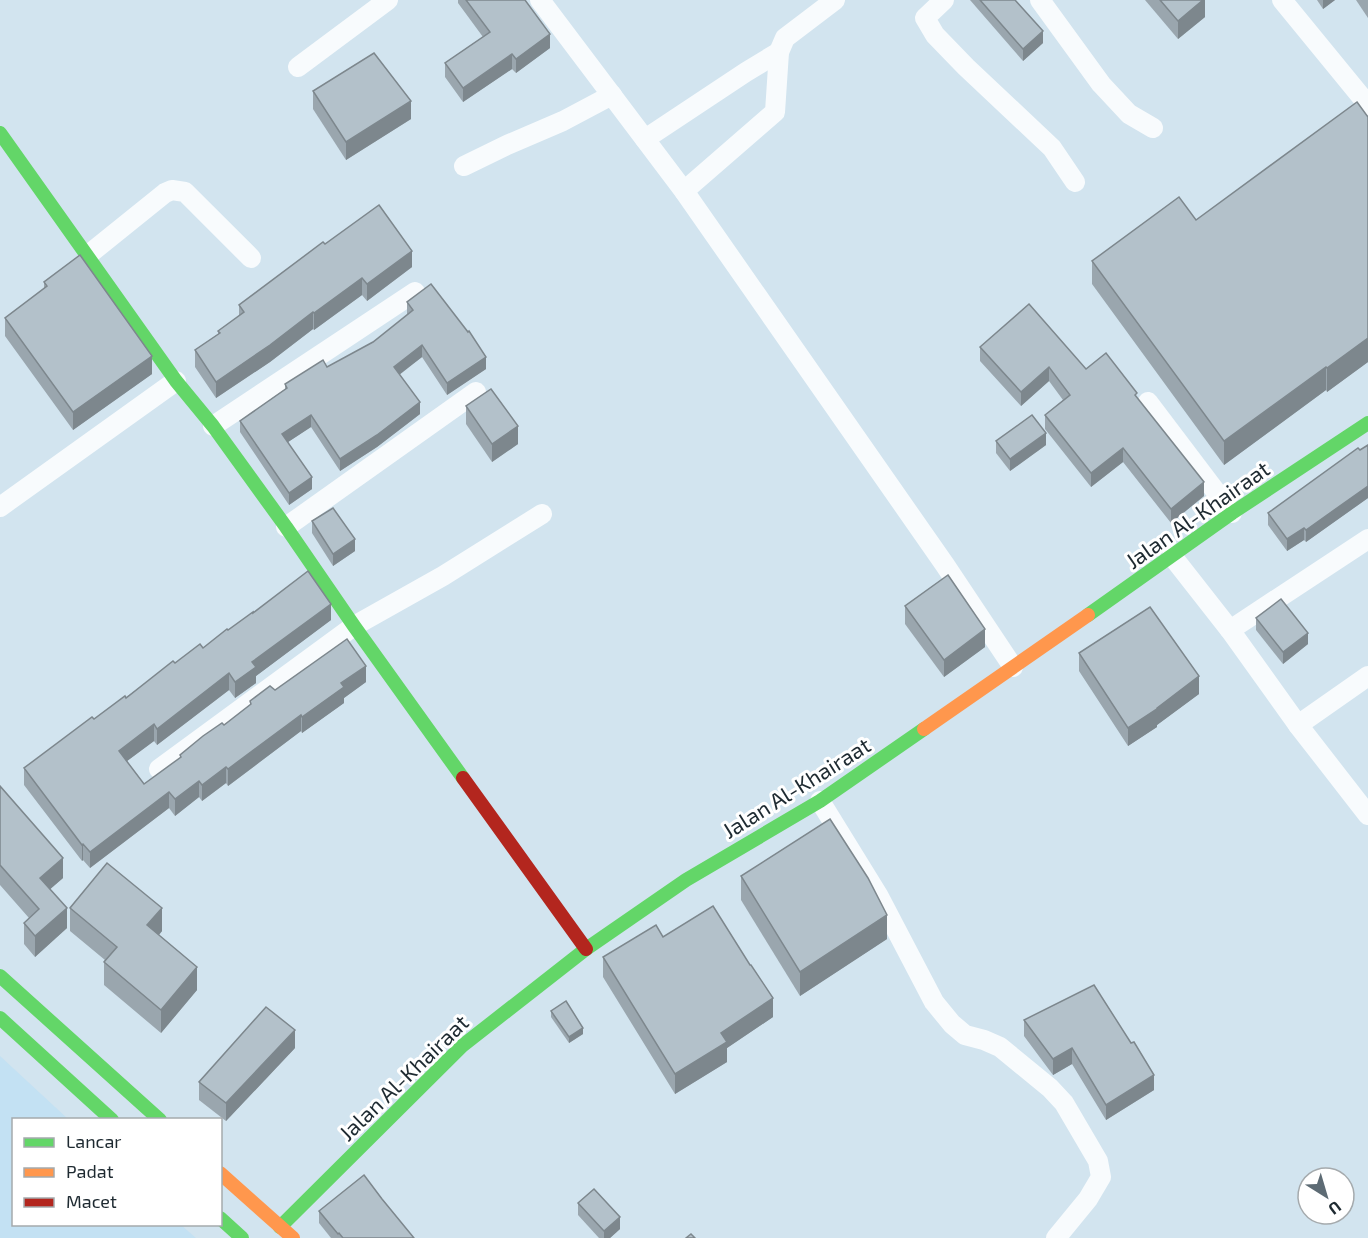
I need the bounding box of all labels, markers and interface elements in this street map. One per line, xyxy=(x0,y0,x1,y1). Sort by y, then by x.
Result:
street label: Jalan Al-Khairaat xyxy=(1120,455,1274,573)
street label: Jalan Al-Khairaat xyxy=(717,731,875,843)
street label: Jalan Al-Khairaat xyxy=(333,1009,473,1145)
legend xyxy=(12,1118,222,1226)
text: Lancar xyxy=(66,1130,122,1152)
text: Padat xyxy=(66,1160,114,1182)
north arrow xyxy=(1296,1166,1356,1226)
text: Macet xyxy=(66,1190,117,1212)
text: U xyxy=(1325,1197,1345,1219)

